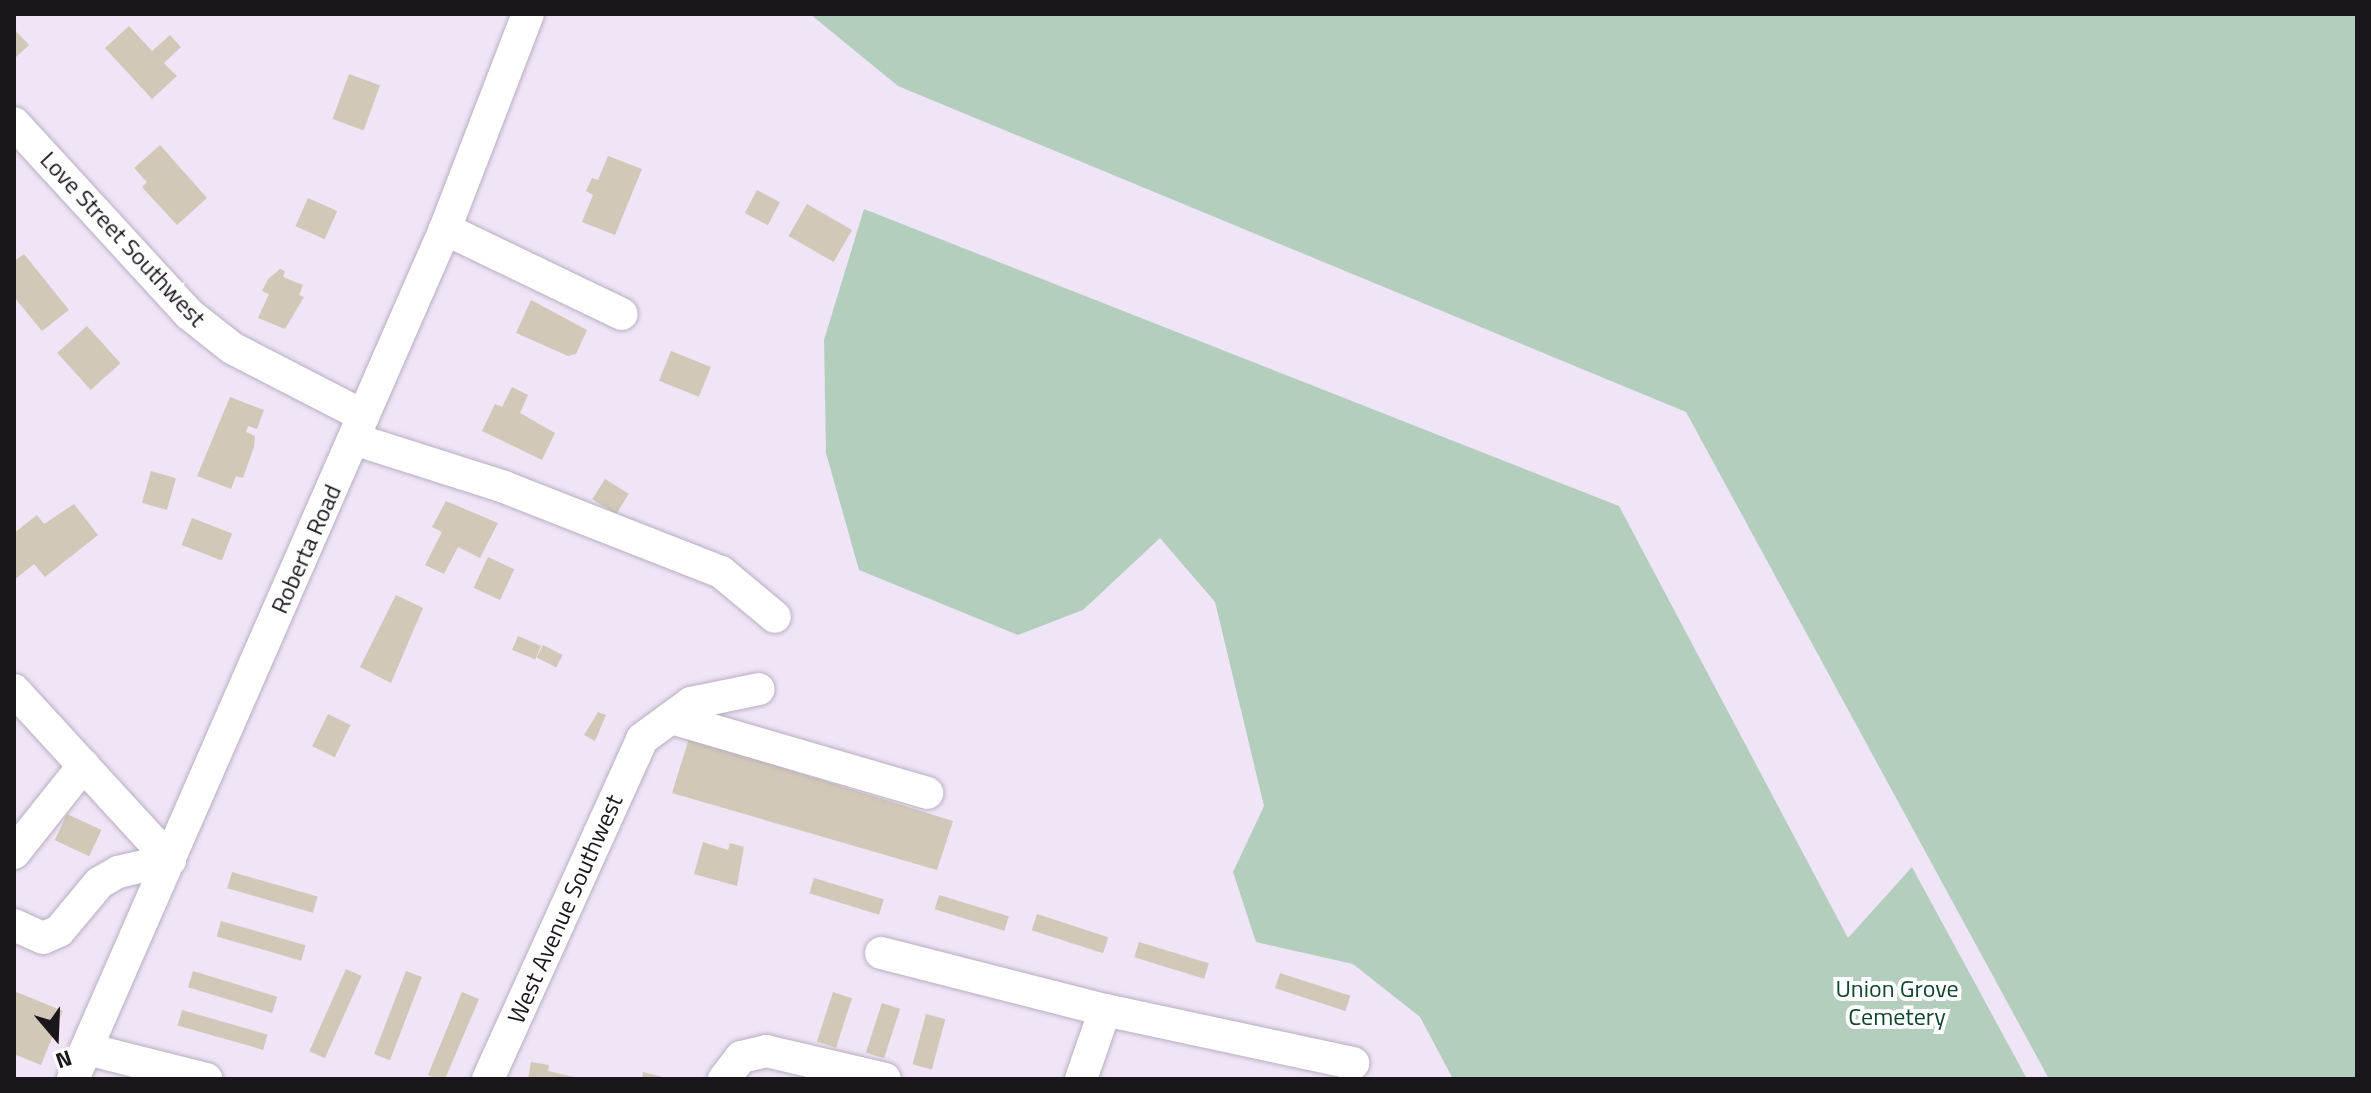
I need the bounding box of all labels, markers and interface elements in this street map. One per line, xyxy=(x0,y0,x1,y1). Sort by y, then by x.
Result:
street label: Love Street Southwest xyxy=(34,145,212,333)
street label: Roberta Road xyxy=(265,480,347,618)
street label: West Avenue Southwest xyxy=(501,790,629,1028)
park label: Union Grove Cemetery xyxy=(1835,975,1959,1031)
north arrow xyxy=(16,997,96,1077)
text: N xyxy=(51,1041,77,1078)

